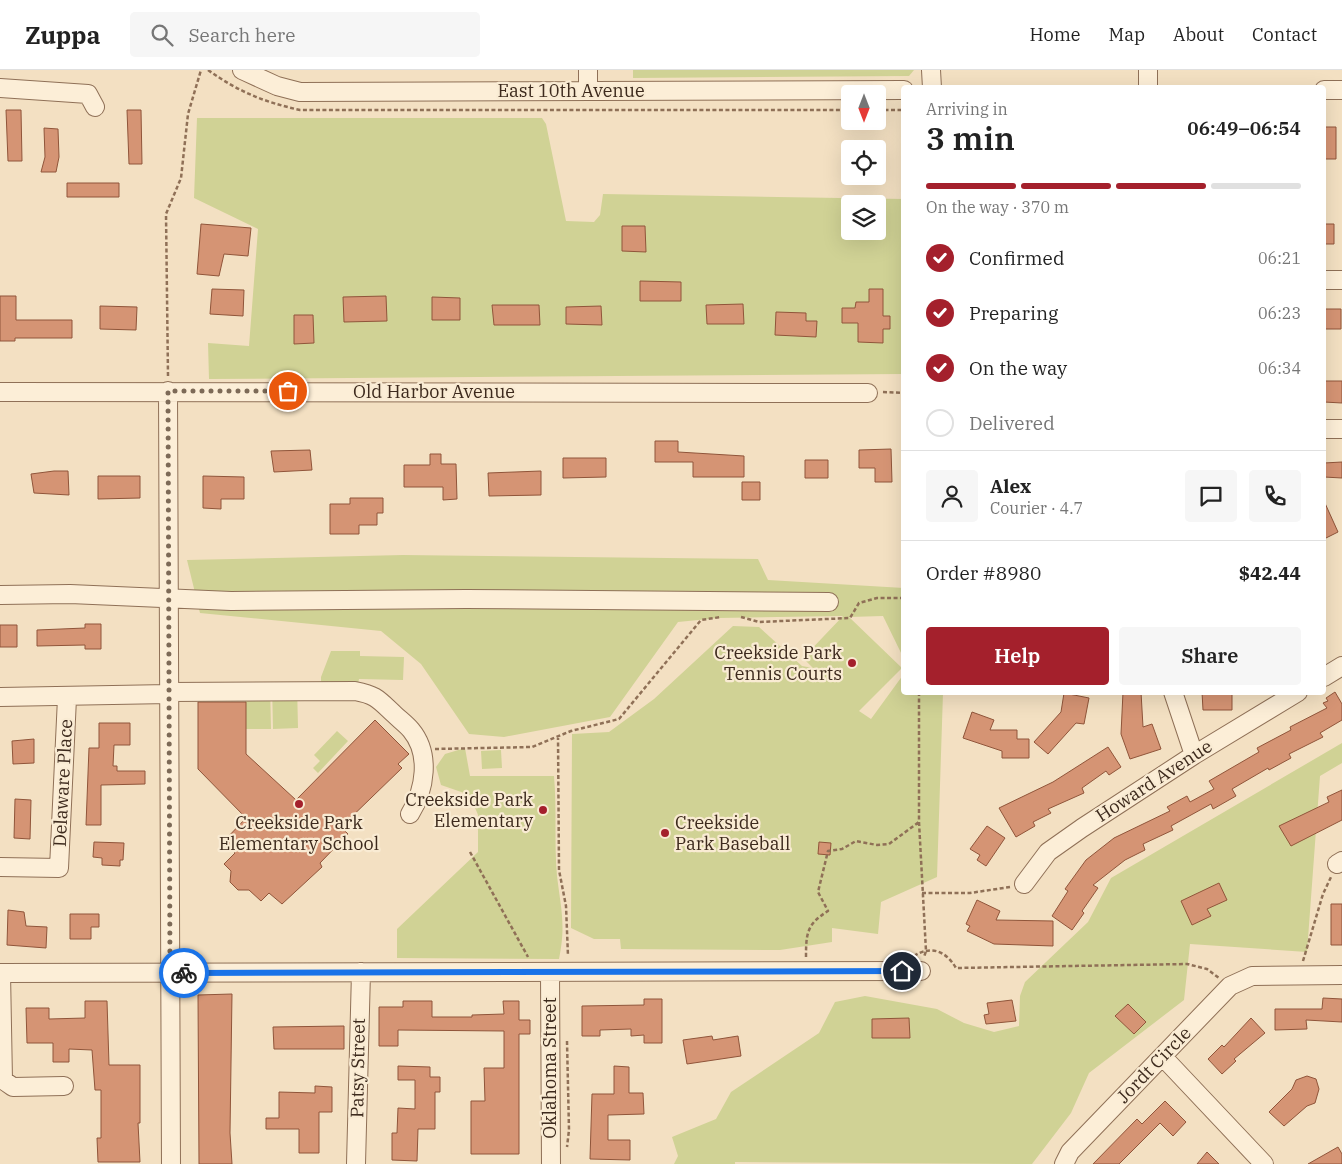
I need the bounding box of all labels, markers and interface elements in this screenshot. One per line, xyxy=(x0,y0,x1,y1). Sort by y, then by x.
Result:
search box xyxy=(130,12,480,57)
text: Zuppa xyxy=(25,19,100,51)
icon: search xyxy=(148,21,176,49)
text: Search here xyxy=(188,23,295,47)
text: Home xyxy=(1029,23,1081,46)
text: Map xyxy=(1109,23,1145,46)
text: About xyxy=(1173,23,1224,46)
text: Contact xyxy=(1252,23,1317,46)
street label: East 10th Avenue xyxy=(497,79,645,102)
north arrow xyxy=(841,85,886,130)
map controls xyxy=(841,85,886,240)
text: Arriving in xyxy=(926,99,1008,119)
text: 06:49–06:54 xyxy=(1187,116,1301,140)
text: 3 min xyxy=(926,117,1015,159)
button: locate xyxy=(841,140,886,185)
button: layers xyxy=(841,195,886,240)
text: On the way · 370 m xyxy=(926,197,1069,217)
icon: check xyxy=(926,244,954,272)
text: Confirmed xyxy=(969,246,1064,270)
text: 06:21 xyxy=(1258,248,1301,268)
icon: check xyxy=(926,299,954,327)
text: Preparing xyxy=(969,301,1058,325)
text: 06:23 xyxy=(1258,303,1301,323)
icon: check xyxy=(926,354,954,382)
text: On the way xyxy=(969,356,1067,380)
text: 06:34 xyxy=(1258,358,1301,378)
pin xyxy=(267,370,309,412)
icon: bag xyxy=(274,377,302,405)
street label: Old Harbor Avenue xyxy=(353,380,515,403)
text: Delivered xyxy=(969,411,1055,435)
button: person xyxy=(926,470,978,522)
button: chat xyxy=(1185,470,1237,522)
button: phone xyxy=(1249,470,1301,522)
text: Alex xyxy=(990,474,1031,498)
text: Courier · 4.7 xyxy=(990,498,1083,518)
text: Order #8980 xyxy=(926,561,1041,585)
text: $42.44 xyxy=(1239,561,1301,585)
button: Help xyxy=(926,627,1109,685)
button: Share xyxy=(1119,627,1301,685)
place label: Creekside Park Tennis Courts xyxy=(714,641,842,685)
marker: Creekside Park Tennis Courts xyxy=(846,657,858,669)
street label: Delaware Place xyxy=(48,718,77,848)
street label: Howard Avenue xyxy=(1091,734,1216,827)
place label: Creekside Park Elementary xyxy=(405,788,533,832)
marker: Creekside Park Elementary School xyxy=(293,798,305,810)
marker: Creekside Park Elementary xyxy=(537,804,549,816)
place label: Creekside Park Elementary School xyxy=(219,811,379,855)
place label: Creekside Park Baseball xyxy=(675,811,790,855)
marker: Creekside Park Baseball xyxy=(659,827,671,839)
courier xyxy=(159,948,209,998)
pin xyxy=(881,950,923,992)
icon: home xyxy=(888,957,916,985)
icon: bike xyxy=(170,959,198,987)
street label: Oklahoma Street xyxy=(538,997,561,1139)
street label: Patsy Street xyxy=(345,1018,370,1118)
street label: Jordt Circle xyxy=(1112,1022,1196,1108)

